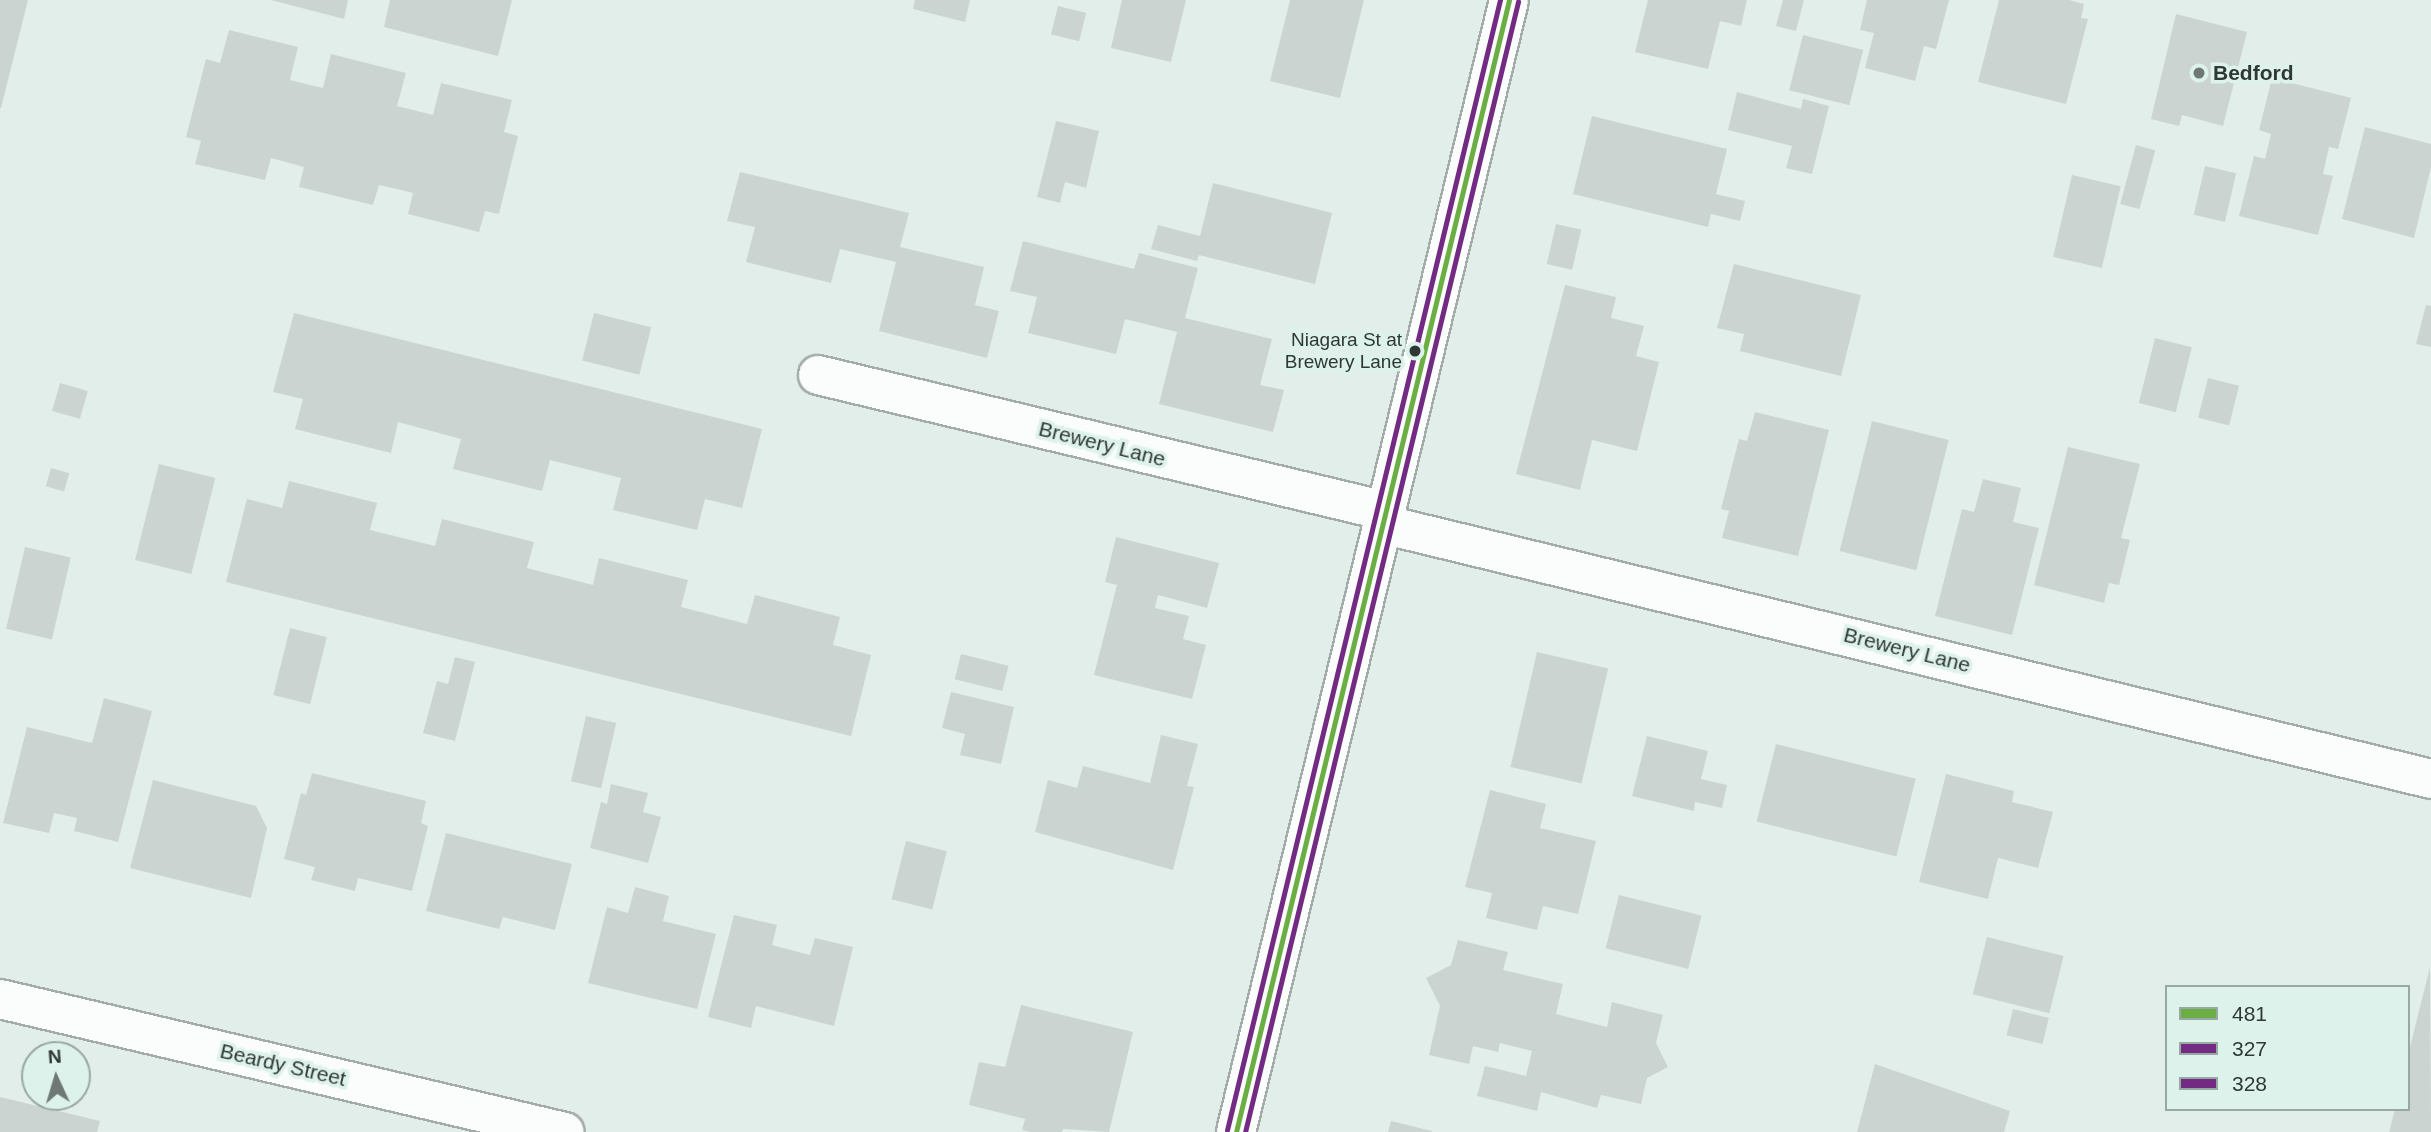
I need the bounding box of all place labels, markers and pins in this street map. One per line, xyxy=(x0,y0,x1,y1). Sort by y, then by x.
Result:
place label: Bedford xyxy=(2213,60,2293,86)
marker: Bedford xyxy=(2191,65,2207,81)
place label: Niagara St at Brewery Lane xyxy=(1285,329,1402,373)
marker: Niagara St at Brewery Lane xyxy=(1408,344,1422,358)

